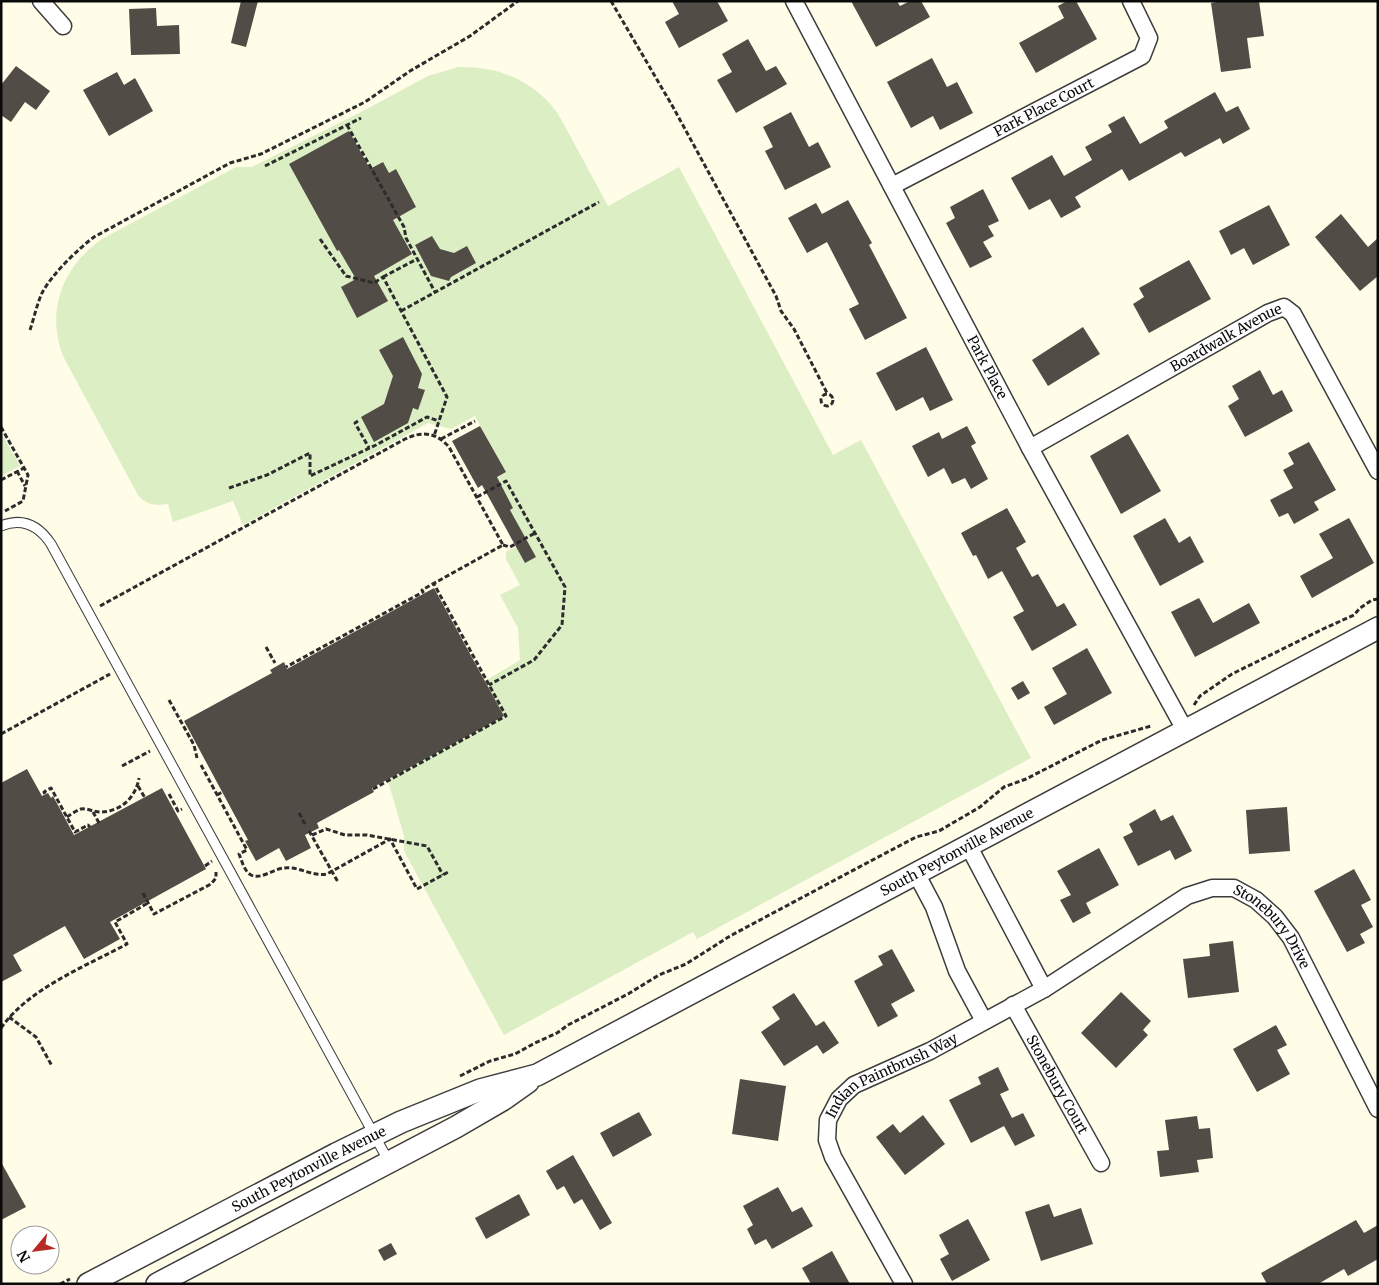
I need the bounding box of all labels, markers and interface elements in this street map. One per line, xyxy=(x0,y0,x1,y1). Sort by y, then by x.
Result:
street label: Park Place Court xyxy=(991,73,1097,141)
street label: Boardwalk Avenue xyxy=(1167,300,1284,376)
street label: Park Place xyxy=(963,332,1011,402)
street label: South Peytonville Avenue xyxy=(877,804,1036,900)
street label: Stonebury Drive xyxy=(1230,880,1314,972)
street label: Indian Paintbrush Way xyxy=(822,1028,961,1121)
street label: Stonebury Court xyxy=(1022,1032,1092,1138)
street label: South Peytonville Avenue xyxy=(229,1122,389,1216)
north arrow xyxy=(10,1225,60,1275)
text: N xyxy=(13,1247,34,1266)

